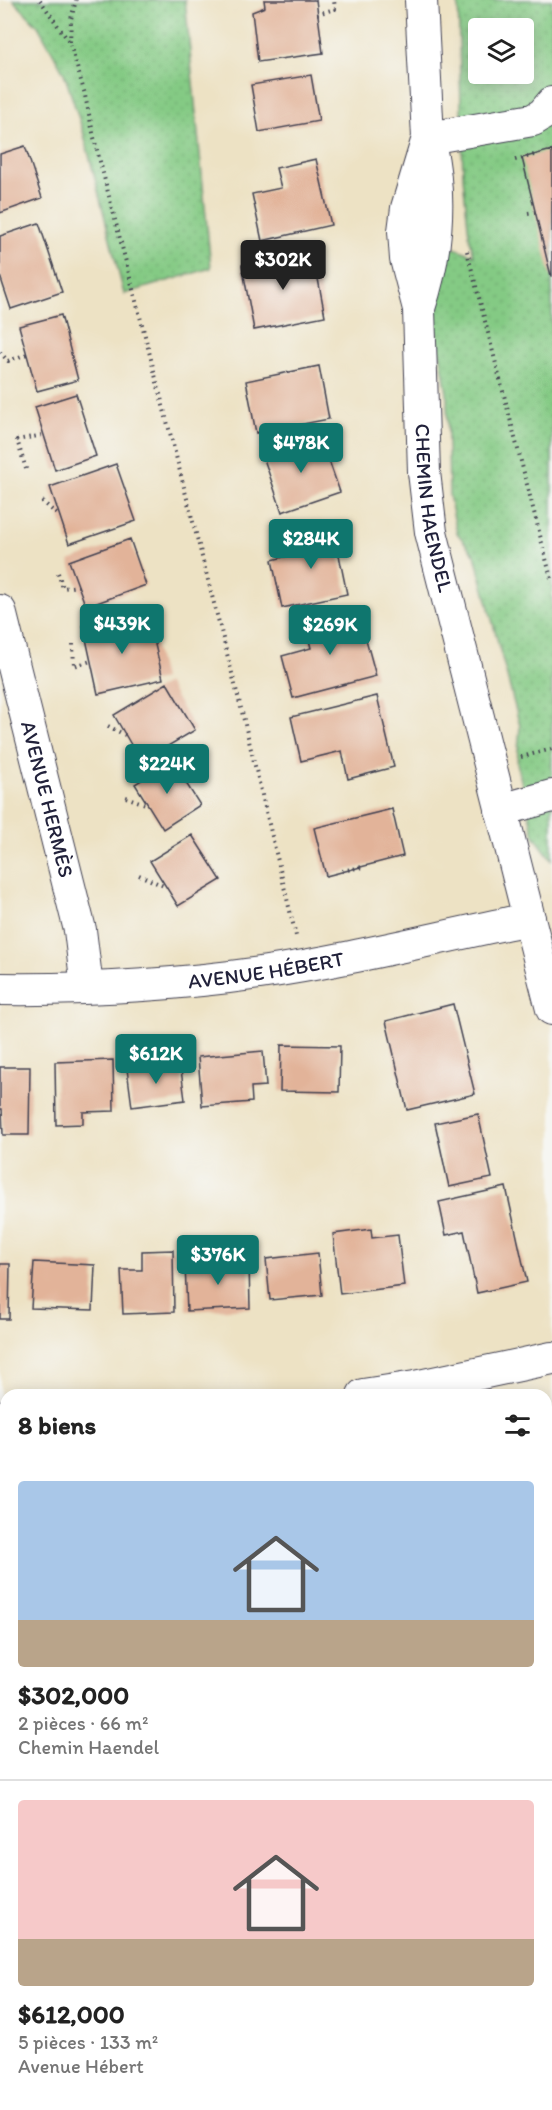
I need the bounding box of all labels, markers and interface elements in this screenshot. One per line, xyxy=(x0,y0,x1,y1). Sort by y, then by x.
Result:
map controls xyxy=(468,18,534,84)
button: layers xyxy=(468,18,534,84)
pin: $302K xyxy=(241,240,325,291)
text: $302K xyxy=(255,247,311,271)
pin: $478K xyxy=(259,423,343,474)
street label: CHEMIN HAENDEL xyxy=(411,423,459,595)
text: $478K xyxy=(273,430,329,454)
pin: $284K xyxy=(269,519,353,570)
text: $284K xyxy=(283,526,339,550)
pin: $439K xyxy=(80,604,164,655)
pin: $269K xyxy=(288,605,372,656)
text: $439K xyxy=(94,611,150,635)
text: $269K xyxy=(303,612,357,636)
street label: AVENUE HERMÈS xyxy=(16,718,79,880)
pin: $224K xyxy=(125,744,209,795)
text: $224K xyxy=(139,751,195,775)
street label: AVENUE HÉBERT xyxy=(187,946,346,993)
pin: $612K xyxy=(114,1034,198,1085)
text: $612K xyxy=(129,1041,183,1065)
pin: $376K xyxy=(176,1235,260,1286)
text: $376K xyxy=(191,1242,245,1266)
text: 8 biens xyxy=(18,1409,96,1441)
icon: filters xyxy=(501,1409,534,1442)
icon: home xyxy=(222,1520,330,1628)
text: $302,000 xyxy=(18,1679,129,1711)
text: 2 pièces · 66 m² xyxy=(18,1711,148,1735)
text: Chemin Haendel xyxy=(18,1735,159,1759)
icon: home xyxy=(222,1839,330,1947)
text: $612,000 xyxy=(18,1998,125,2030)
text: 5 pièces · 133 m² xyxy=(18,2030,158,2054)
text: Avenue Hébert xyxy=(18,2054,144,2078)

